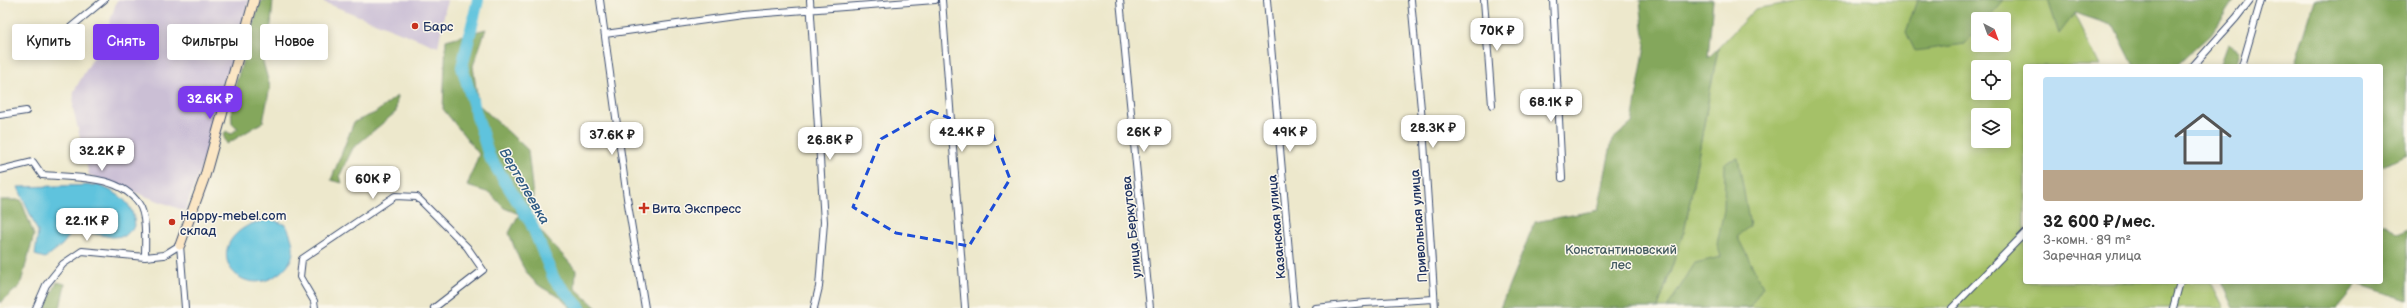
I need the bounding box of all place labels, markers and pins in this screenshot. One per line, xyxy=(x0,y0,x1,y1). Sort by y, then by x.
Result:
pin: 70K ₽ xyxy=(1469,18,1525,52)
place label: Барс xyxy=(423,19,454,35)
marker: Барс xyxy=(410,21,420,31)
pin: 32.6K ₽ xyxy=(173,86,247,120)
pin: 68.1K ₽ xyxy=(1514,89,1588,123)
pin: 28.3K ₽ xyxy=(1396,115,1470,149)
pin: 42.4K ₽ xyxy=(925,119,999,153)
pin: 26K ₽ xyxy=(1116,119,1172,153)
pin: 49K ₽ xyxy=(1262,119,1318,153)
pin: 37.6K ₽ xyxy=(575,122,649,156)
pin: 26.8K ₽ xyxy=(793,127,867,161)
pin: 32.2K ₽ xyxy=(65,138,139,172)
pin: 60K ₽ xyxy=(345,166,401,200)
place label: Вита Экспресс xyxy=(652,201,742,217)
marker: Вита Экспресс xyxy=(639,203,649,213)
pin: 22.1K ₽ xyxy=(50,208,124,242)
place label: Happy-mebel.com склад xyxy=(180,208,287,239)
marker: Happy-mebel.com склад xyxy=(167,217,177,227)

